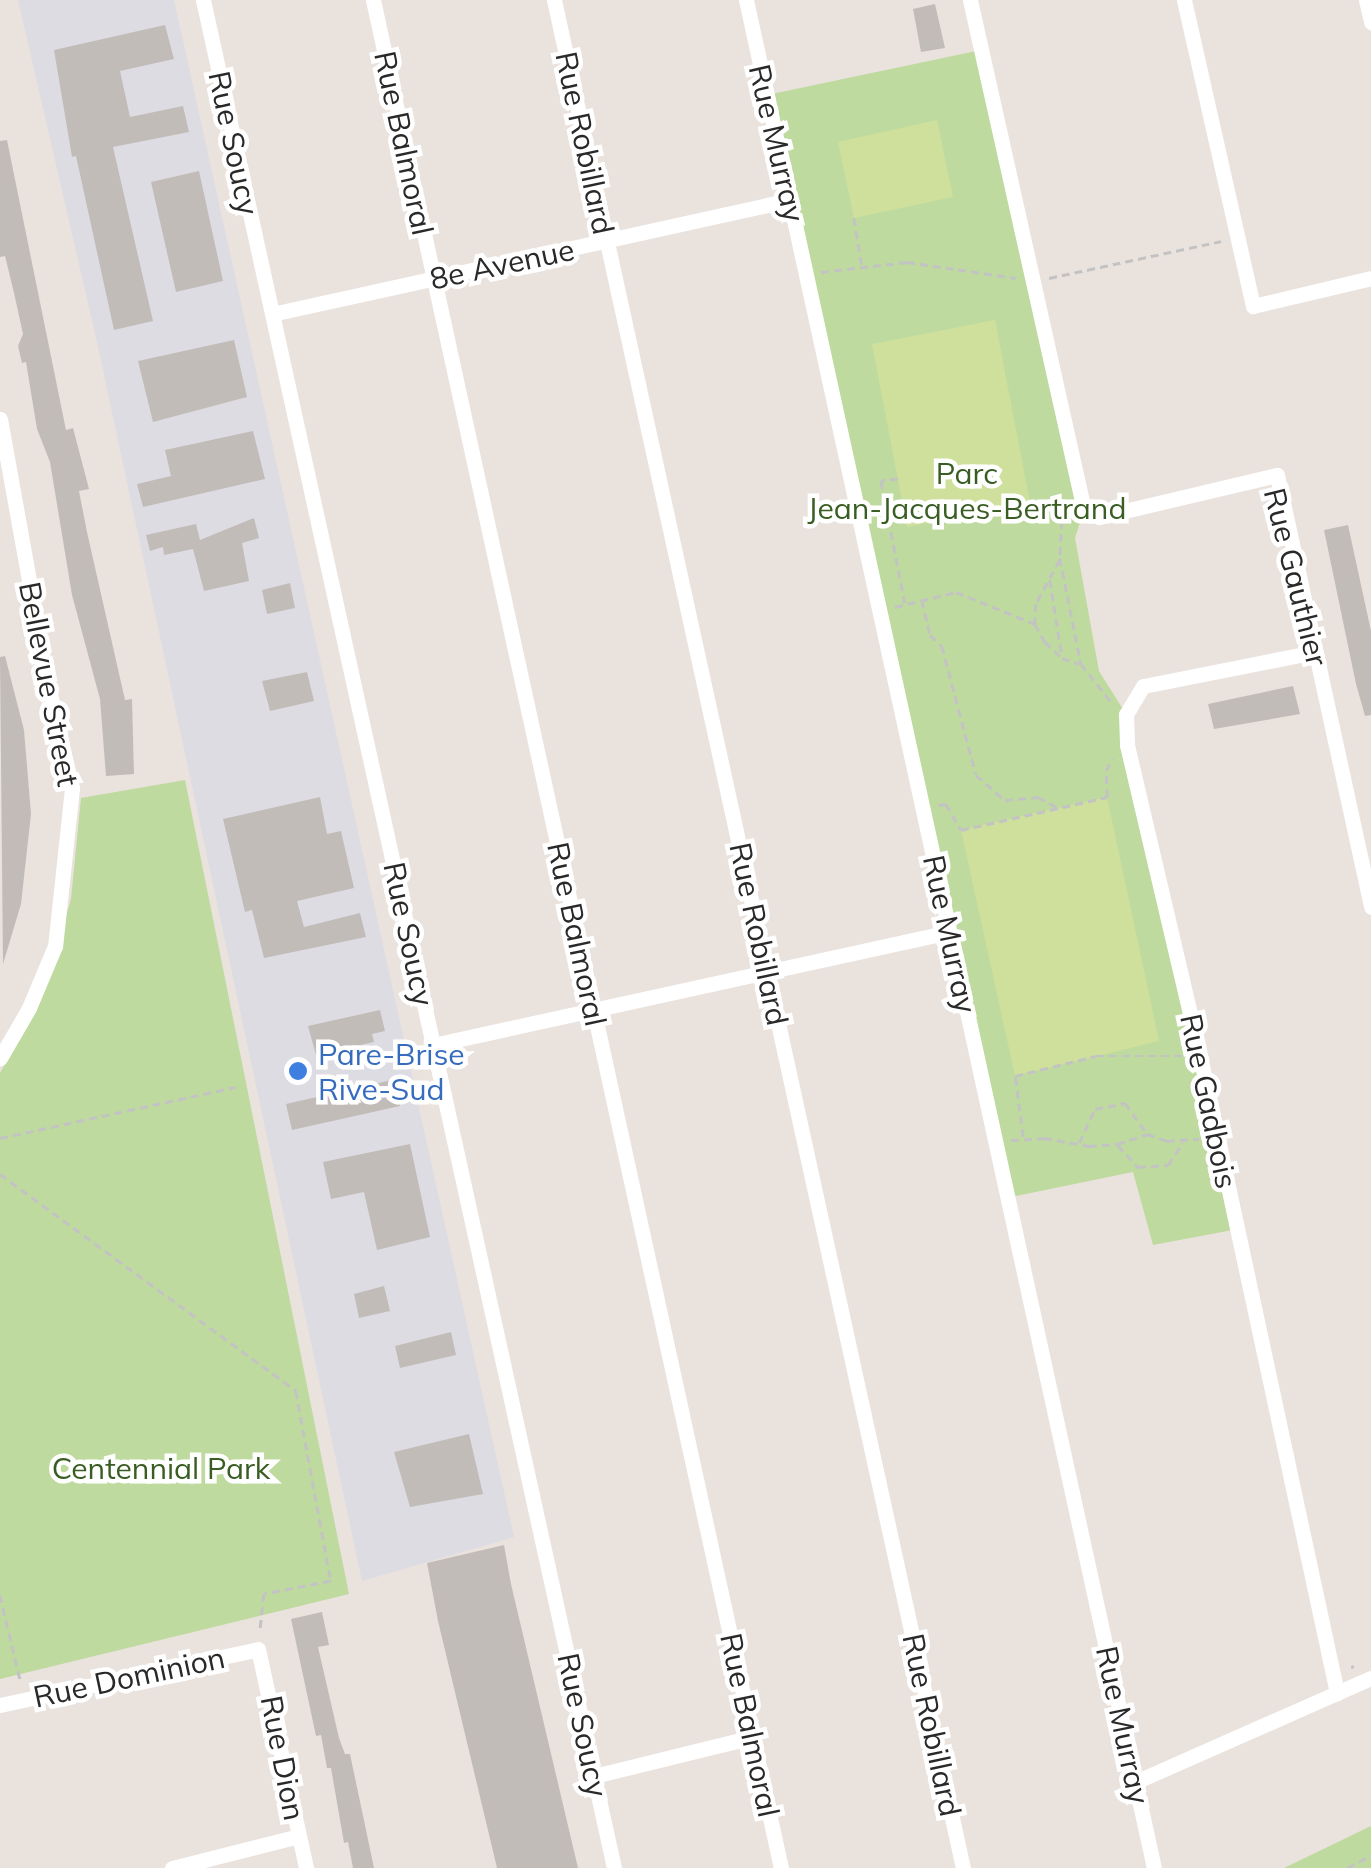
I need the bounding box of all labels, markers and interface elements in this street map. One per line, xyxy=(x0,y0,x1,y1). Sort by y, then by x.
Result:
street label: Rue Balmoral xyxy=(367,48,441,238)
street label: Rue Robillard xyxy=(548,48,622,238)
street label: Rue Murray xyxy=(741,61,813,225)
street label: Rue Soucy xyxy=(201,68,267,218)
street label: 8e Avenue xyxy=(427,231,577,297)
park label: Parc Jean-Jacques-Bertrand xyxy=(808,455,1126,526)
street label: Rue Gauthier xyxy=(1257,484,1335,670)
street label: Bellevue Street xyxy=(12,579,86,789)
street label: Rue Balmoral xyxy=(540,839,614,1029)
street label: Rue Robillard xyxy=(722,839,796,1029)
street label: Rue Murray xyxy=(916,852,984,1016)
street label: Rue Soucy xyxy=(376,859,442,1009)
street label: Rue Gadbois xyxy=(1173,1011,1245,1191)
place label: Pare-Brise Rive-Sud xyxy=(318,1036,465,1106)
marker: Pare-Brise Rive-Sud xyxy=(287,1060,309,1082)
park label: Centennial Park xyxy=(52,1450,270,1486)
street label: Rue Balmoral xyxy=(713,1630,787,1820)
street label: Rue Robillard xyxy=(895,1630,969,1820)
street label: Rue Dominion xyxy=(30,1639,228,1715)
street label: Rue Murray xyxy=(1089,1643,1157,1807)
street label: Rue Soucy xyxy=(550,1650,616,1800)
street label: Rue Dion xyxy=(253,1692,313,1824)

